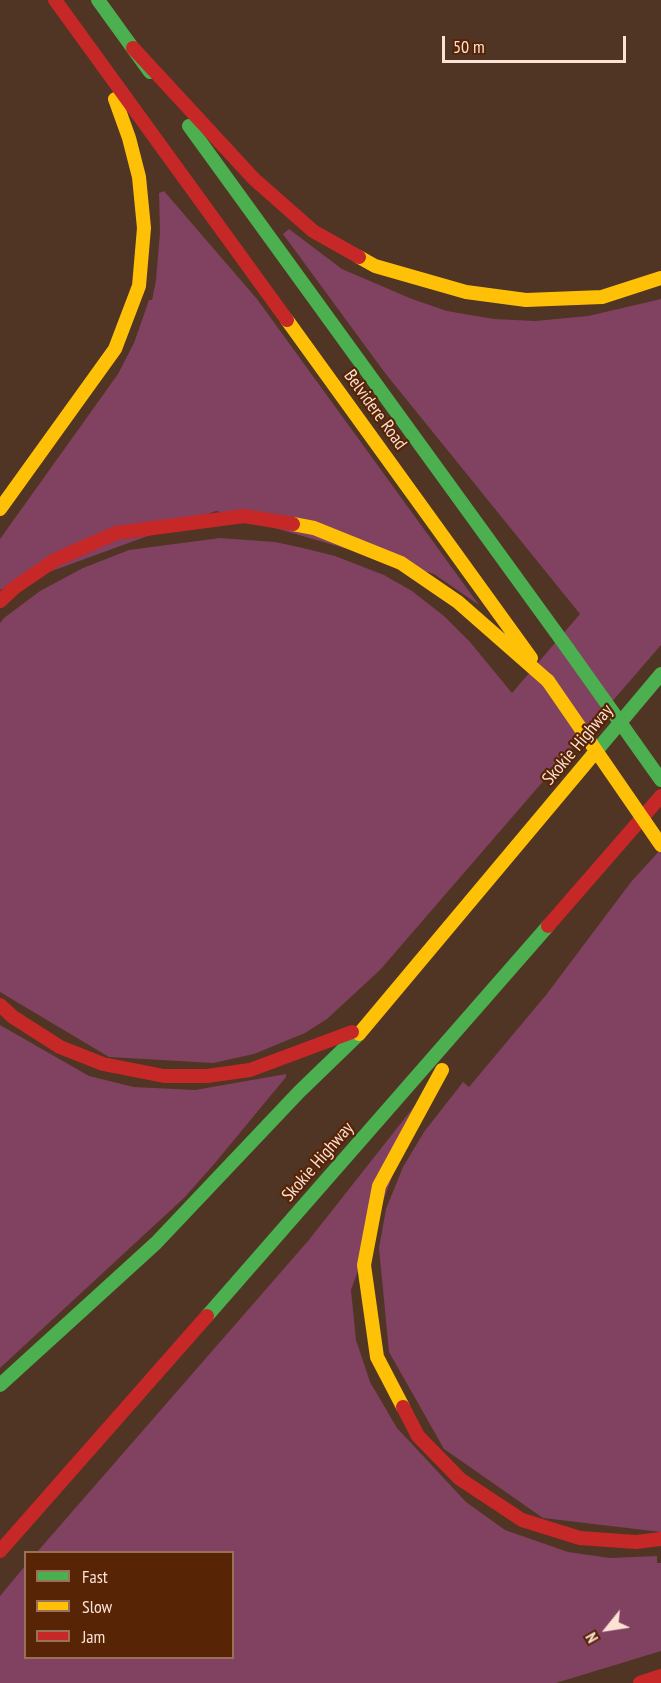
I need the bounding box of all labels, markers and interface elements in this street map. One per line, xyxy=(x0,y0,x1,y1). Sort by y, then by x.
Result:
scale bar xyxy=(445,24,630,62)
text: 50 m xyxy=(453,35,485,58)
street label: Belvidere Road xyxy=(339,366,411,454)
street label: Skokie Highway xyxy=(538,700,618,790)
street label: Skokie Highway xyxy=(278,1118,358,1206)
legend xyxy=(24,1551,234,1659)
text: Fast xyxy=(82,1565,108,1588)
text: Slow xyxy=(82,1595,112,1618)
north arrow xyxy=(577,1599,637,1659)
text: Jam xyxy=(82,1625,105,1648)
text: N xyxy=(581,1629,602,1647)

